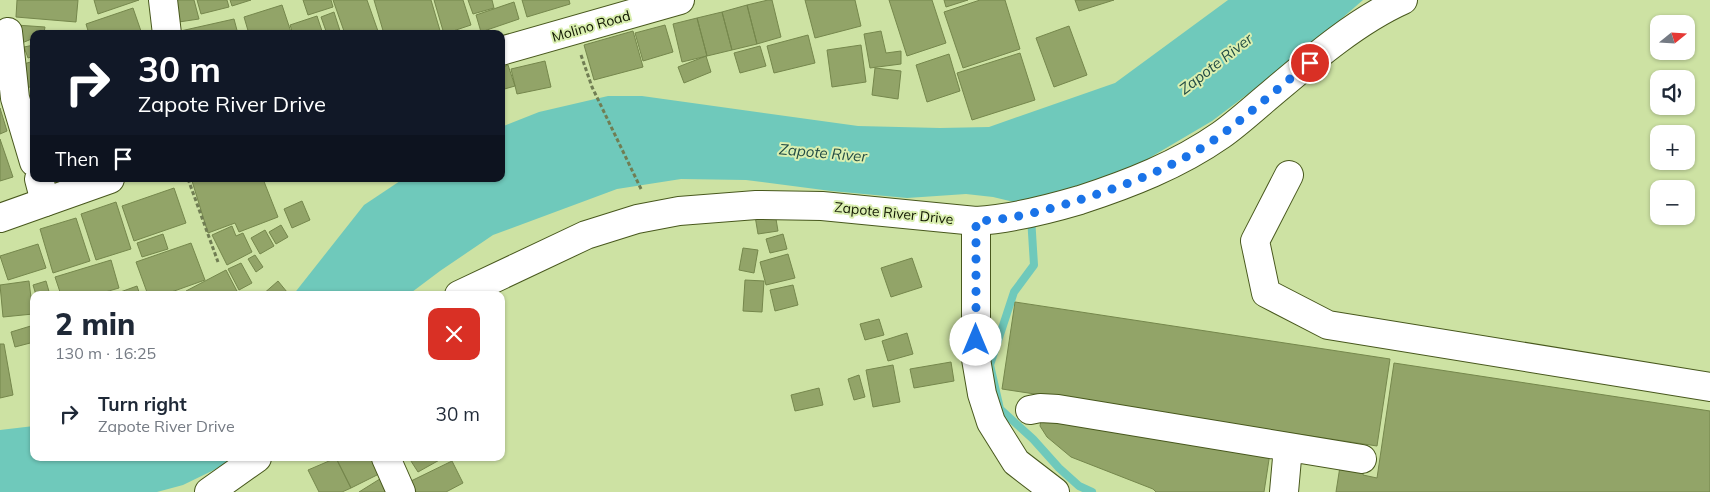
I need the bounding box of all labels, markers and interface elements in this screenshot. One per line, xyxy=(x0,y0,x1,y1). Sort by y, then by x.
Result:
street label: Molino Road xyxy=(550,6,632,46)
north arrow xyxy=(1650,15,1695,60)
map controls xyxy=(1650,15,1695,225)
water label: Zapote River xyxy=(1175,29,1257,98)
pin xyxy=(1289,42,1331,84)
text: 30 m xyxy=(138,47,221,91)
icon: arrive xyxy=(1296,49,1324,77)
icon: right xyxy=(55,50,120,115)
button: sound xyxy=(1650,70,1695,115)
text: Zapote River Drive xyxy=(138,90,326,118)
button: + xyxy=(1650,125,1695,170)
water label: Zapote River xyxy=(778,139,868,166)
icon: arrive xyxy=(109,145,137,173)
text: Then xyxy=(55,147,99,171)
button: − xyxy=(1650,180,1695,225)
street label: Zapote River Drive xyxy=(834,198,954,228)
text: 2 min xyxy=(55,305,135,343)
button: close xyxy=(428,308,480,360)
position arrow xyxy=(949,313,1001,365)
text: 130 m · 16:25 xyxy=(55,343,156,363)
text: Turn right xyxy=(98,392,187,416)
icon: right xyxy=(55,400,83,428)
text: 30 m xyxy=(436,402,480,426)
text: Zapote River Drive xyxy=(98,416,235,436)

